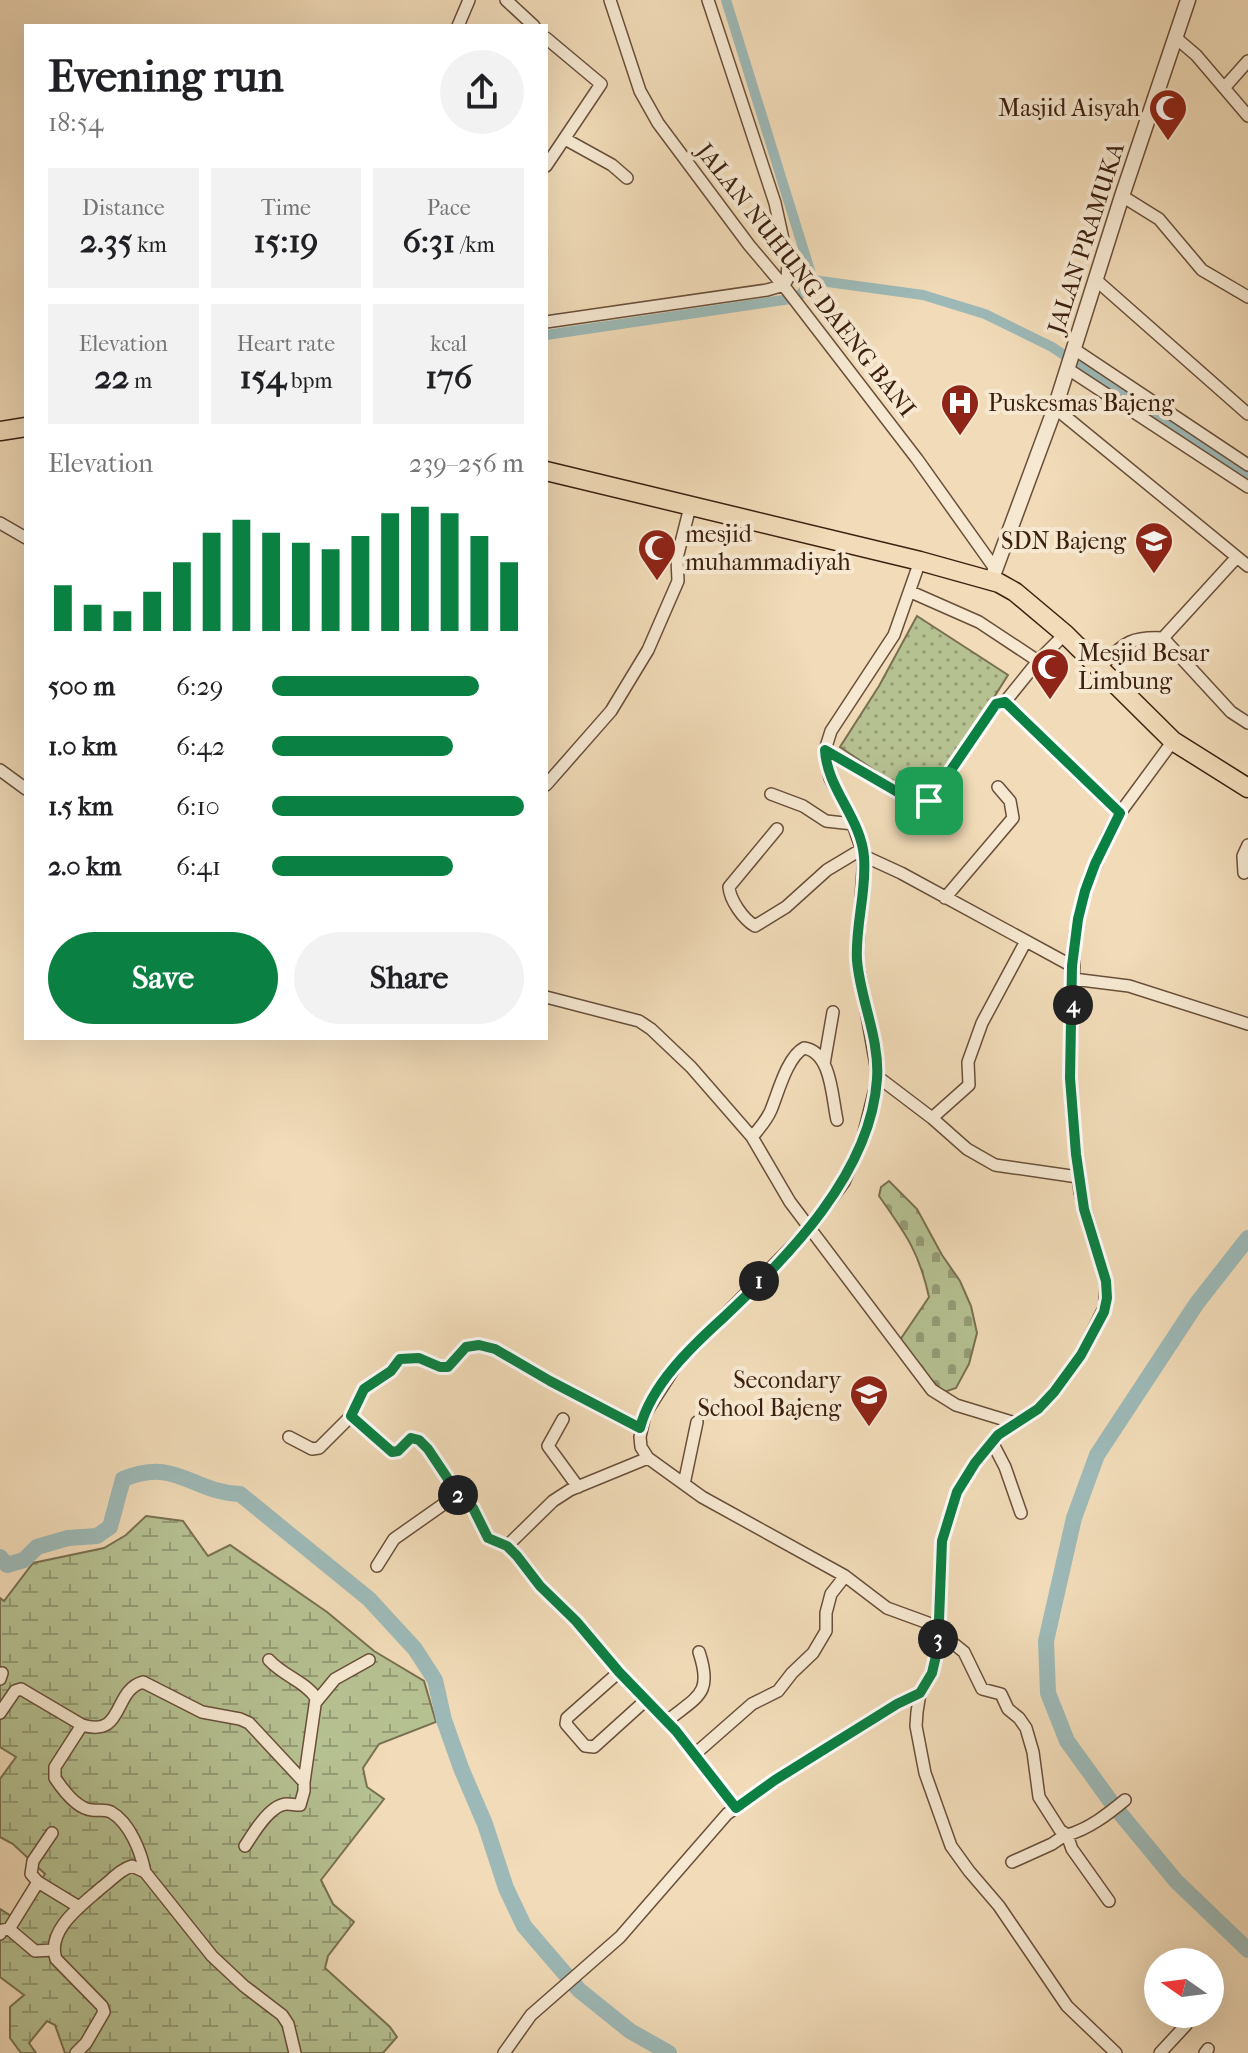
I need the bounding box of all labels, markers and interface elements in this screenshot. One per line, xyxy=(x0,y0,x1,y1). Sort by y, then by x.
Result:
button: share xyxy=(440,50,524,134)
text: Evening run xyxy=(48,51,283,102)
mosque icon: Masjid Aisyah xyxy=(1147,87,1189,142)
place label: Masjid Aisyah xyxy=(998,94,1141,122)
text: 18:54 xyxy=(48,107,103,138)
street label: JALAN NUHUNG DAENG BANI xyxy=(689,136,922,422)
street label: JALAN PRAMUKA xyxy=(1041,139,1130,339)
text: Distance xyxy=(82,195,165,221)
text: Time xyxy=(261,195,311,221)
text: Pace xyxy=(427,195,471,221)
text: 2.35 xyxy=(80,221,132,261)
text: 15:19 xyxy=(254,221,318,261)
text: 6:31 xyxy=(402,221,455,261)
text: km xyxy=(132,232,167,258)
text: /km xyxy=(455,232,495,258)
text: Elevation xyxy=(79,331,168,357)
text: Heart rate xyxy=(237,331,335,357)
text: kcal xyxy=(430,331,467,357)
text: 22 xyxy=(94,357,129,397)
text: 154 xyxy=(239,357,286,397)
text: 176 xyxy=(425,357,472,397)
text: m xyxy=(129,368,152,394)
text: bpm xyxy=(286,368,333,394)
hospital icon: Puskesmas Bajeng xyxy=(939,382,981,437)
place label: Puskesmas Bajeng xyxy=(988,389,1175,417)
text: Elevation xyxy=(48,448,153,479)
text: 239–256 m xyxy=(409,448,524,479)
place label: mesjid muhammadiyah xyxy=(685,520,851,576)
school or university icon: SDN Bajeng xyxy=(1133,520,1175,575)
mosque icon: mesjid muhammadiyah xyxy=(636,527,678,582)
place label: SDN Bajeng xyxy=(1001,527,1127,555)
place label: Mesjid Besar Limbung xyxy=(1078,639,1210,695)
mosque icon: Mesjid Besar Limbung xyxy=(1029,646,1071,701)
text: 500 m xyxy=(48,671,115,702)
text: 6:29 xyxy=(176,671,223,702)
text: 1.0 km xyxy=(48,731,117,762)
text: 6:42 xyxy=(176,731,225,762)
pin xyxy=(895,767,963,835)
icon: arrive xyxy=(907,779,951,823)
text: 1.5 km xyxy=(48,791,113,822)
text: 6:10 xyxy=(176,791,220,822)
text: 2.0 km xyxy=(48,851,121,882)
text: 6:41 xyxy=(176,851,221,882)
button: Save xyxy=(48,932,278,1024)
button: Share xyxy=(294,932,524,1024)
pin: 4 xyxy=(1053,985,1093,1025)
text: 4 xyxy=(1067,992,1080,1018)
pin: 1 xyxy=(739,1261,779,1301)
text: 1 xyxy=(755,1268,763,1294)
place label: Secondary School Bajeng xyxy=(697,1366,842,1422)
school or university icon: Secondary School Bajeng xyxy=(848,1373,890,1428)
pin: 2 xyxy=(438,1475,478,1515)
text: 2 xyxy=(452,1482,464,1508)
pin: 3 xyxy=(918,1619,958,1659)
text: 3 xyxy=(933,1626,943,1652)
north arrow xyxy=(1144,1948,1224,2028)
map controls xyxy=(1144,1948,1224,2028)

